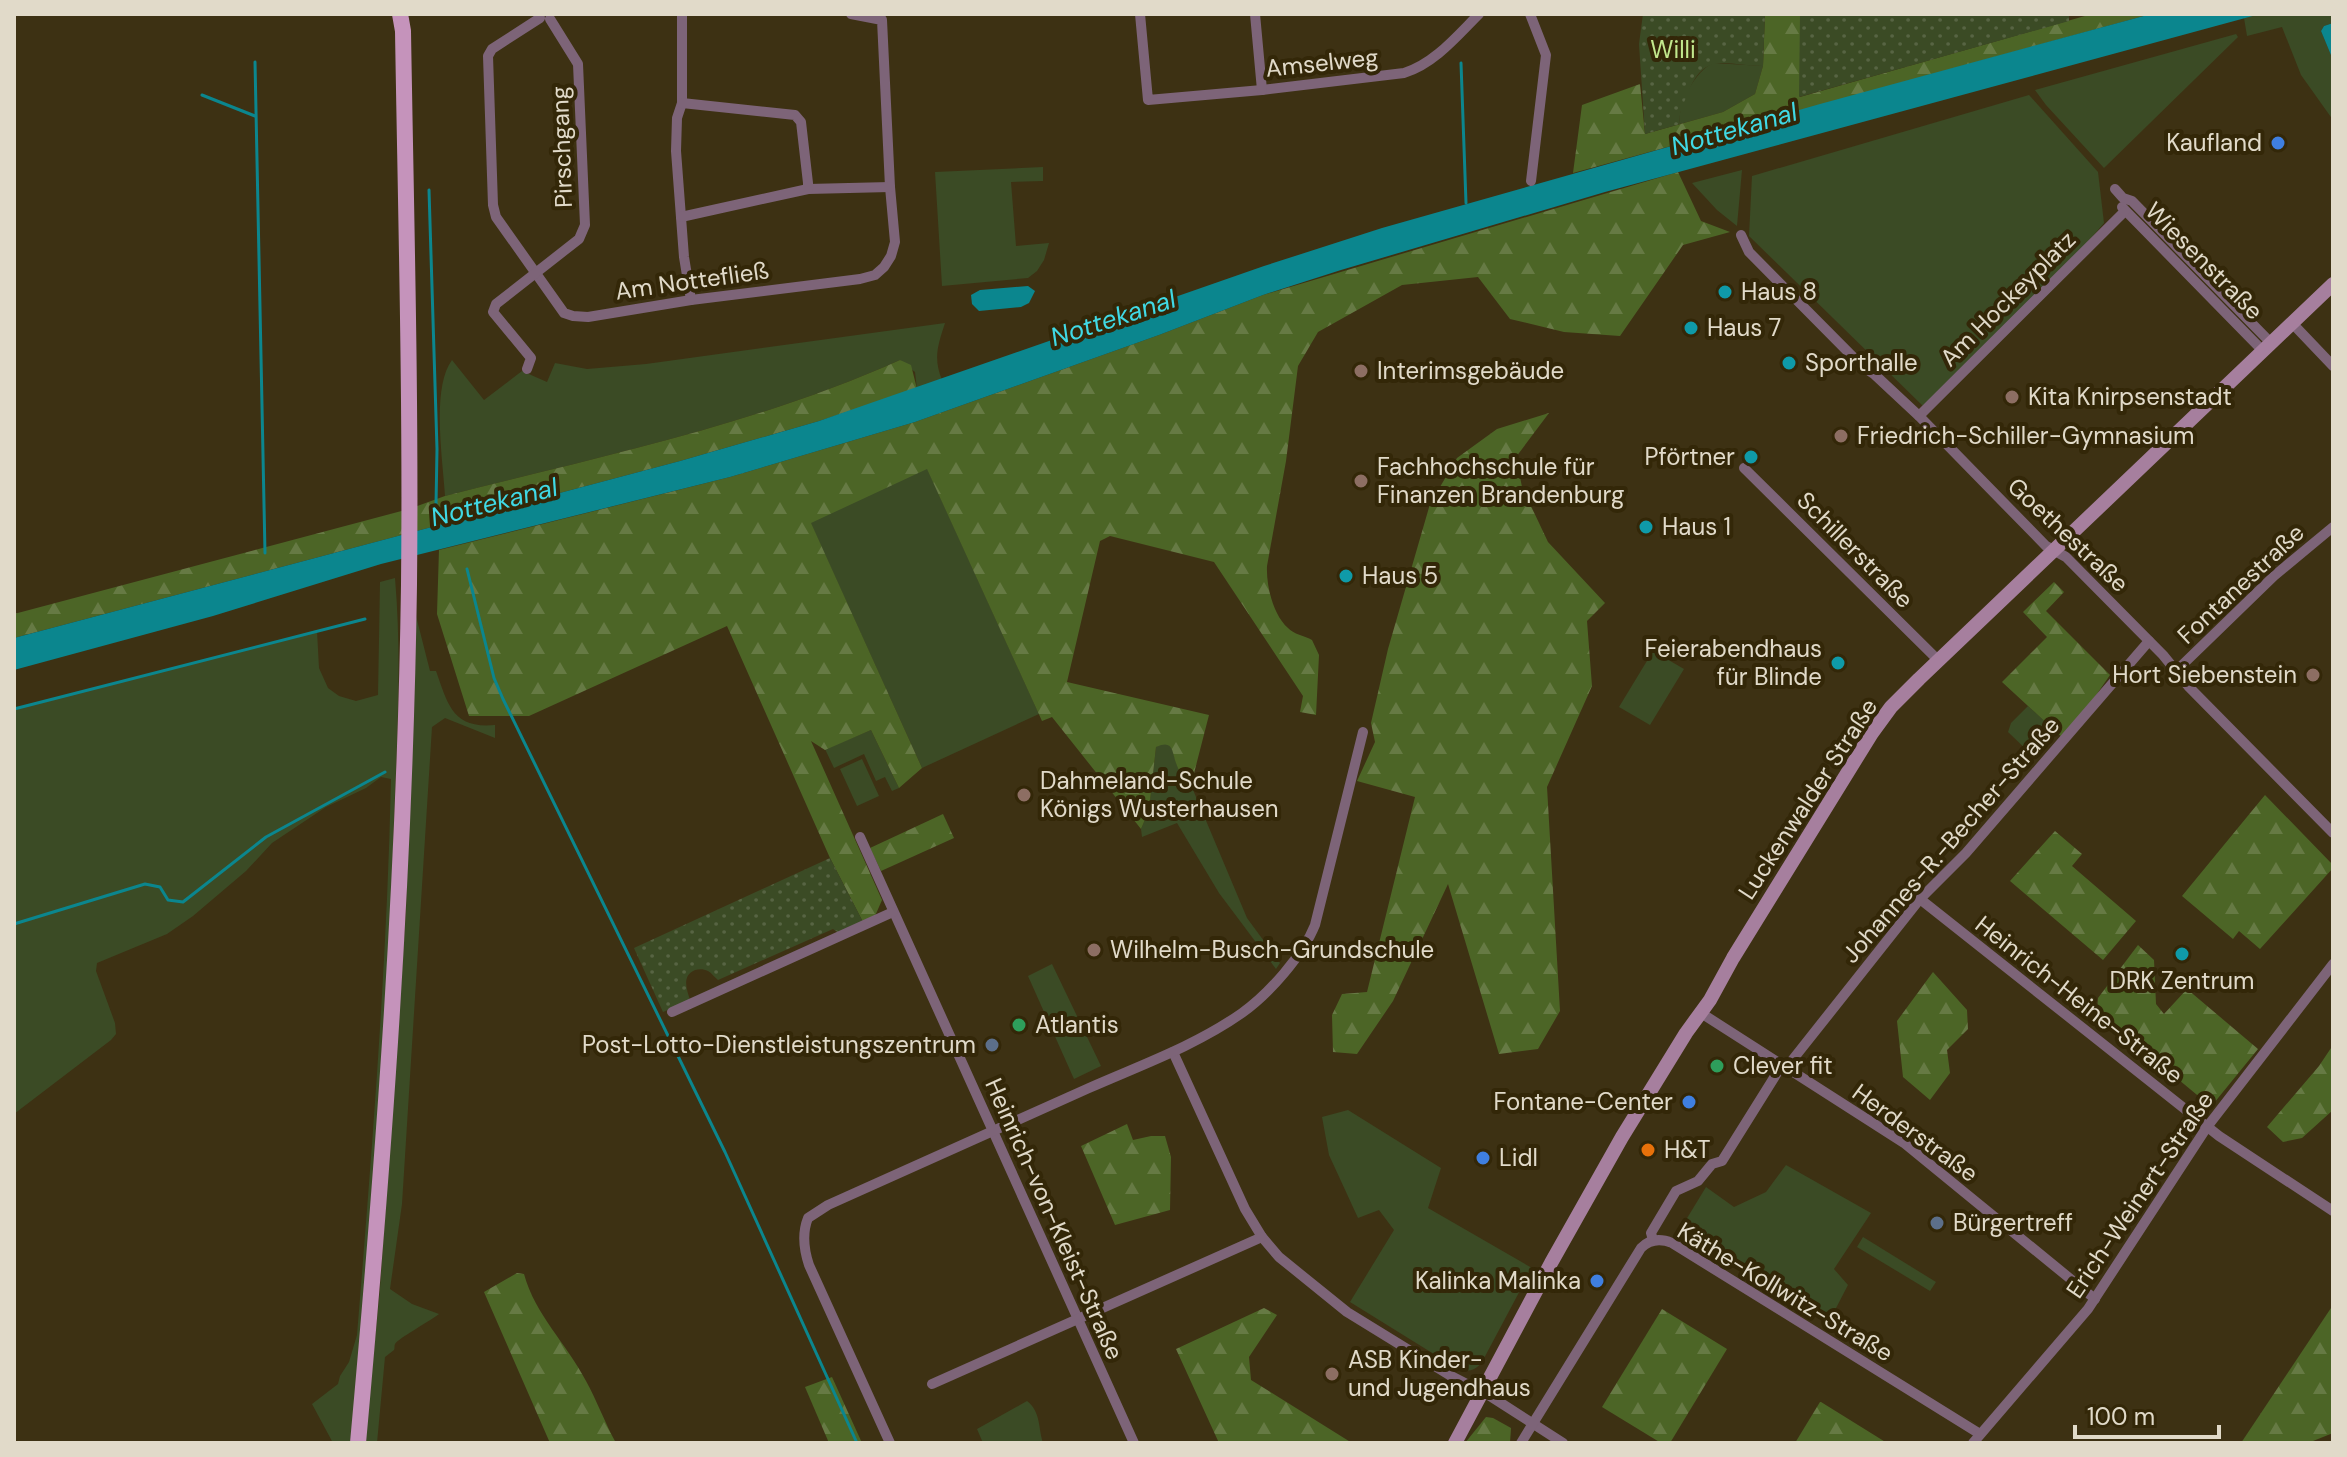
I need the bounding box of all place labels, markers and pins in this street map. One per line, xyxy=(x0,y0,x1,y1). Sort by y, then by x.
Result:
place label: Kaufland xyxy=(2166,127,2262,158)
marker: Kaufland xyxy=(2269,134,2287,152)
place label: Haus 8 xyxy=(1741,276,1817,307)
marker: Haus 8 xyxy=(1716,283,1734,301)
place label: Haus 7 xyxy=(1707,312,1781,343)
marker: Haus 7 xyxy=(1682,319,1700,337)
place label: Sporthalle xyxy=(1805,347,1918,378)
marker: Sporthalle xyxy=(1780,354,1798,372)
place label: Interimsgebäude xyxy=(1377,355,1564,386)
marker: Interimsgebäude xyxy=(1352,362,1370,380)
place label: Kita Knirpsenstadt xyxy=(2028,381,2232,412)
marker: Kita Knirpsenstadt xyxy=(2003,388,2021,406)
place label: Friedrich-Schiller-Gymnasium xyxy=(1857,420,2194,451)
marker: Friedrich-Schiller-Gymnasium xyxy=(1832,427,1850,445)
place label: Pförtner xyxy=(1645,441,1735,472)
marker: Pförtner xyxy=(1742,448,1760,466)
place label: Fachhochschule für Finanzen Brandenburg xyxy=(1377,451,1624,510)
marker: Fachhochschule für Finanzen Brandenburg xyxy=(1352,472,1370,490)
place label: Haus 1 xyxy=(1662,511,1731,542)
marker: Haus 1 xyxy=(1637,518,1655,536)
place label: Haus 5 xyxy=(1362,560,1438,591)
marker: Haus 5 xyxy=(1337,567,1355,585)
place label: Feierabendhaus für Blinde xyxy=(1645,633,1822,692)
marker: Feierabendhaus für Blinde xyxy=(1829,654,1847,672)
place label: Hort Siebenstein xyxy=(2112,659,2297,690)
marker: Hort Siebenstein xyxy=(2304,666,2322,684)
place label: Dahmeland-Schule Königs Wusterhausen xyxy=(1040,765,1279,824)
marker: Dahmeland-Schule Königs Wusterhausen xyxy=(1015,786,1033,804)
place label: Wilhelm-Busch-Grundschule xyxy=(1110,934,1434,965)
marker: Wilhelm-Busch-Grundschule xyxy=(1085,941,1103,959)
marker: DRK Zentrum xyxy=(2173,945,2191,963)
place label: DRK Zentrum xyxy=(2110,965,2254,996)
place label: Atlantis xyxy=(1035,1009,1119,1040)
marker: Atlantis xyxy=(1010,1016,1028,1034)
place label: Post-Lotto-Dienstleistungszentrum xyxy=(582,1029,976,1060)
marker: Post-Lotto-Dienstleistungszentrum xyxy=(983,1036,1001,1054)
place label: Clever fit xyxy=(1733,1050,1833,1081)
marker: Clever fit xyxy=(1708,1057,1726,1075)
place label: Fontane-Center xyxy=(1494,1086,1673,1117)
marker: Fontane-Center xyxy=(1680,1093,1698,1111)
place label: H&T xyxy=(1664,1134,1710,1165)
marker: H&T xyxy=(1639,1141,1657,1159)
place label: Lidl xyxy=(1499,1142,1538,1173)
marker: Lidl xyxy=(1474,1149,1492,1167)
place label: Bürgertreff xyxy=(1953,1207,2073,1238)
marker: Bürgertreff xyxy=(1928,1214,1946,1232)
place label: Kalinka Malinka xyxy=(1415,1265,1581,1296)
marker: Kalinka Malinka xyxy=(1588,1272,1606,1290)
place label: ASB Kinder- und Jugendhaus xyxy=(1348,1344,1531,1403)
marker: ASB Kinder- und Jugendhaus xyxy=(1323,1365,1341,1383)

